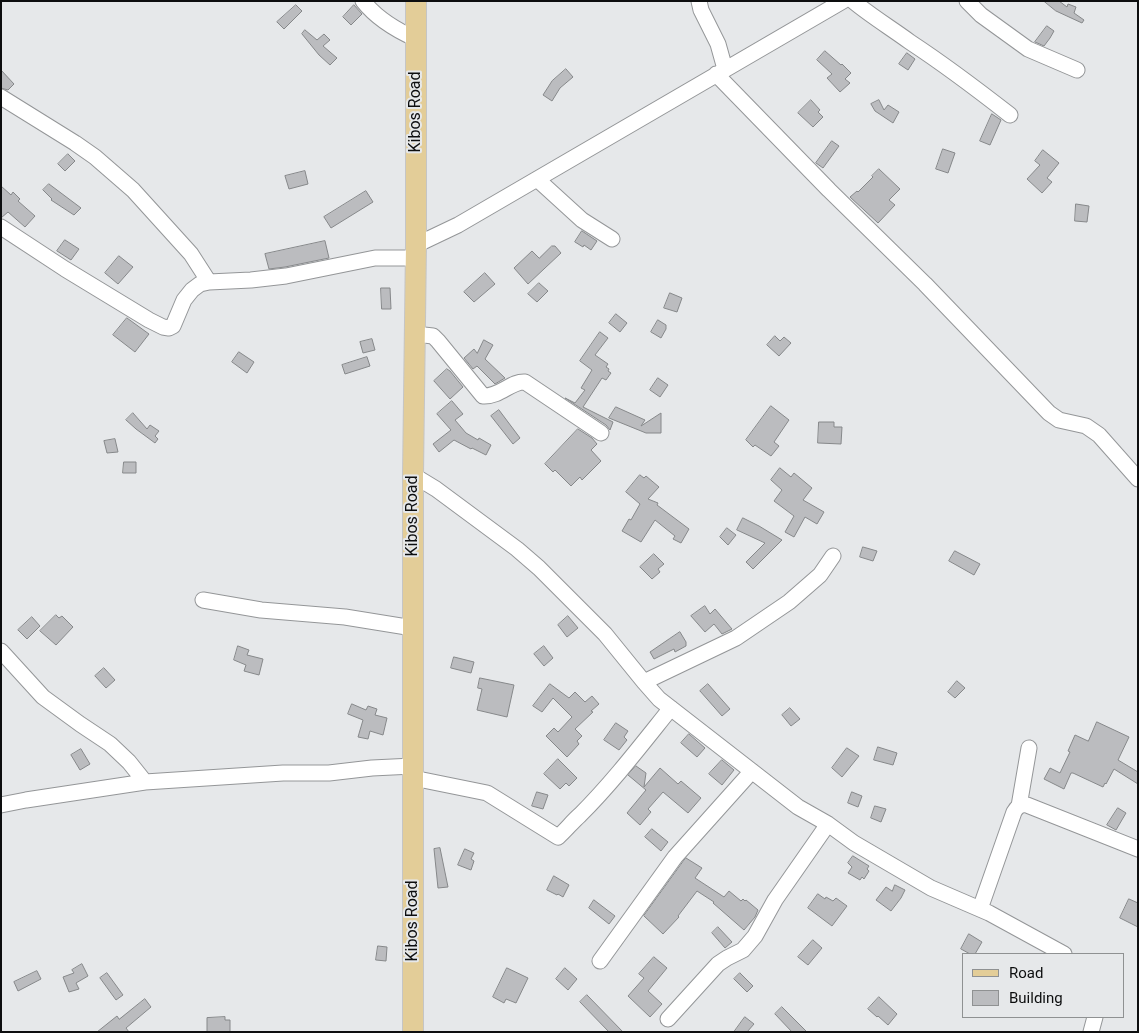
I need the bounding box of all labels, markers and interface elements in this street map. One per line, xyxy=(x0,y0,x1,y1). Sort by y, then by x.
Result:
street label: Kibos Road xyxy=(406,72,426,152)
street label: Kibos Road xyxy=(403,476,423,556)
street label: Kibos Road xyxy=(403,881,423,961)
legend xyxy=(962,953,1124,1018)
text: Road xyxy=(1009,964,1043,982)
text: Building xyxy=(1009,989,1063,1007)

